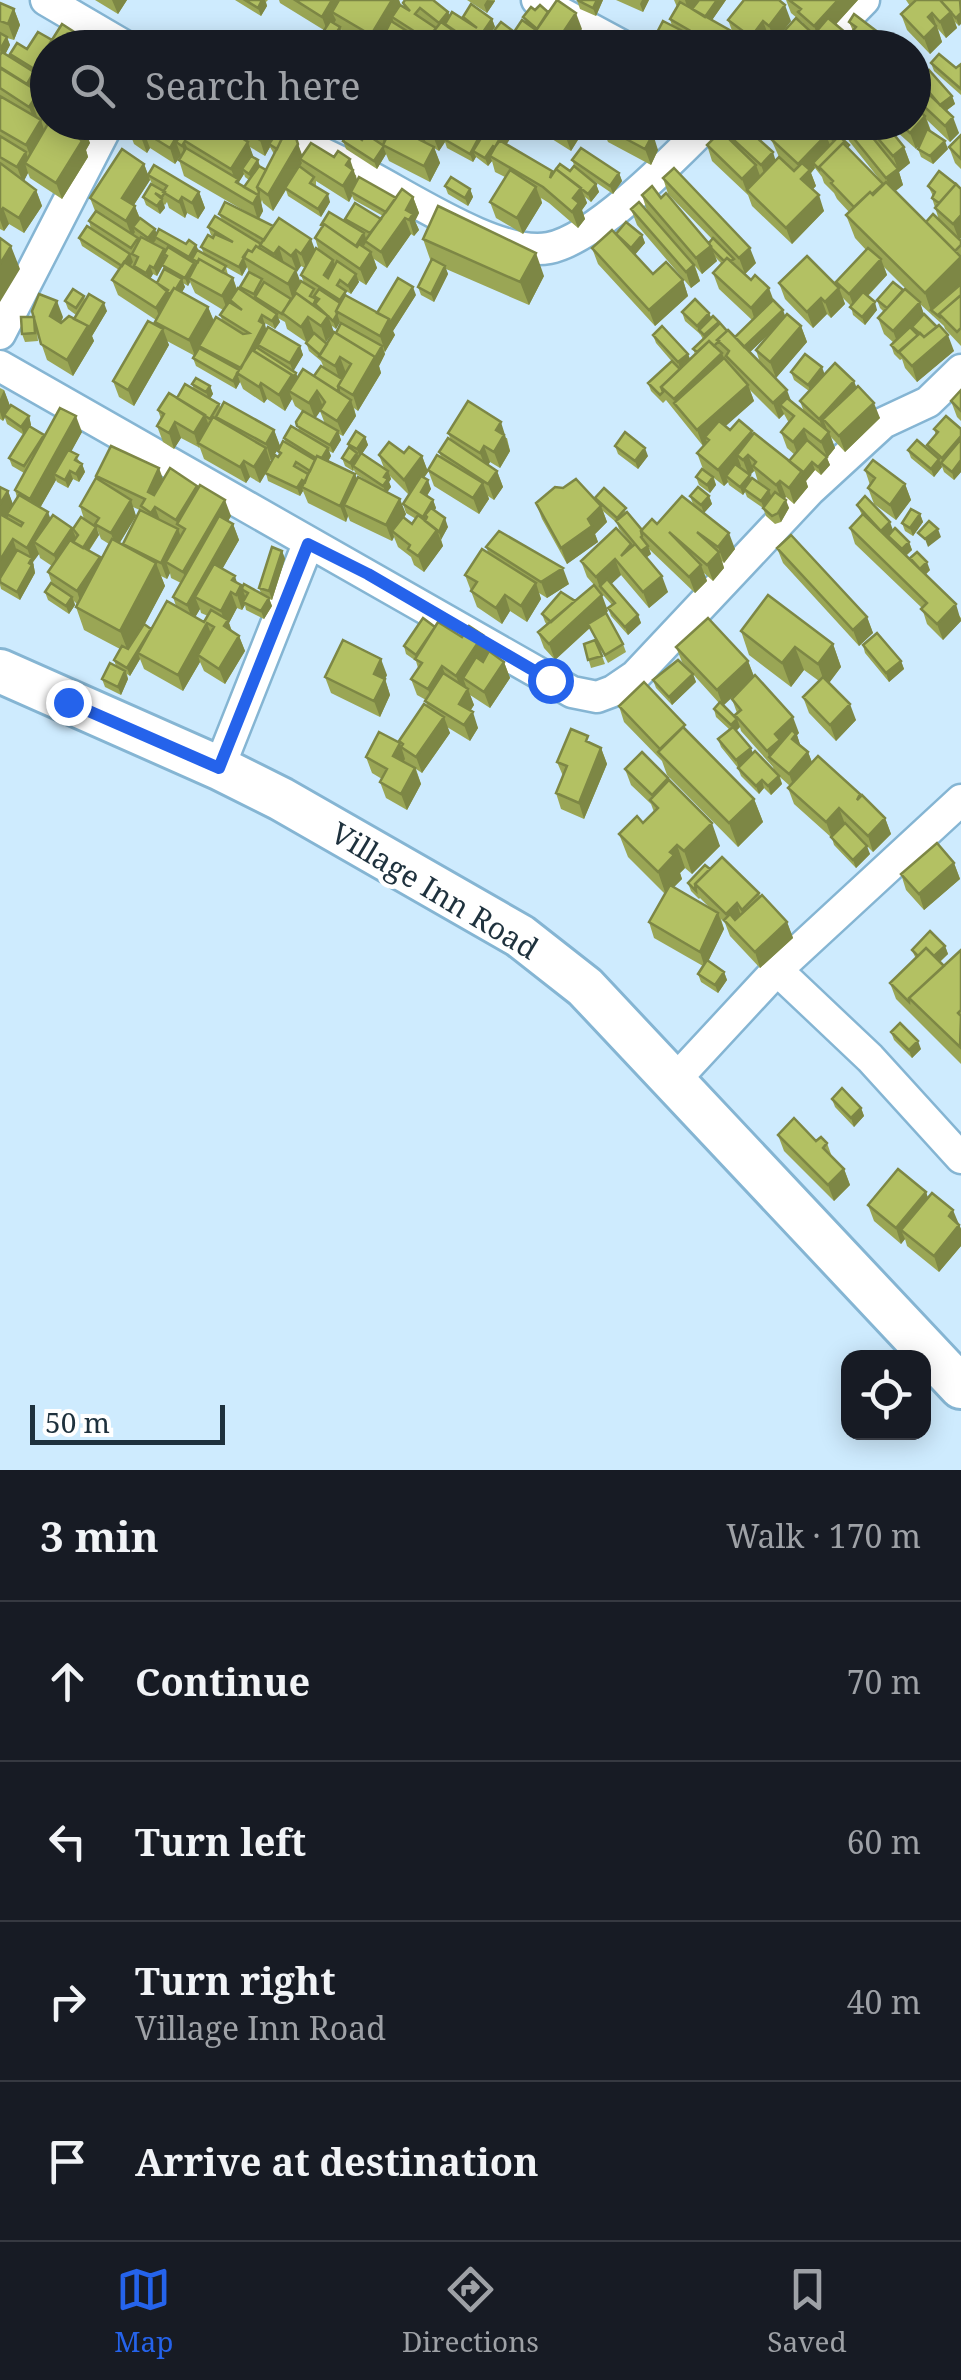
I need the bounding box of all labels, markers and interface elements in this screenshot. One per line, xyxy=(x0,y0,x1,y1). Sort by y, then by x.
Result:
search box xyxy=(30,30,931,140)
icon: search xyxy=(65,58,120,113)
text: Search here xyxy=(145,59,361,111)
route start xyxy=(528,658,574,704)
route end xyxy=(46,680,92,726)
street label: Village Inn Road xyxy=(324,812,546,968)
map controls xyxy=(841,1350,931,1440)
button: locate xyxy=(841,1350,931,1440)
scale bar xyxy=(30,1400,225,1444)
text: 50 m xyxy=(45,1403,110,1441)
text: 3 min xyxy=(40,1507,159,1564)
text: Walk · 170 m xyxy=(726,1514,921,1557)
icon: ahead xyxy=(40,1654,95,1709)
text: Continue xyxy=(135,1655,310,1707)
text: 70 m xyxy=(847,1660,921,1703)
icon: left xyxy=(40,1814,95,1869)
text: Turn left xyxy=(135,1815,306,1867)
text: 60 m xyxy=(847,1820,921,1863)
text: Turn right xyxy=(135,1954,336,2006)
icon: right xyxy=(40,1974,95,2029)
text: 40 m xyxy=(847,1980,921,2023)
text: Village Inn Road xyxy=(135,2006,386,2049)
icon: arrive xyxy=(40,2134,95,2189)
text: Arrive at destination xyxy=(135,2135,539,2187)
tab: Map xyxy=(114,2262,173,2360)
tab: Directions xyxy=(402,2262,539,2360)
tab: Saved xyxy=(767,2262,847,2360)

